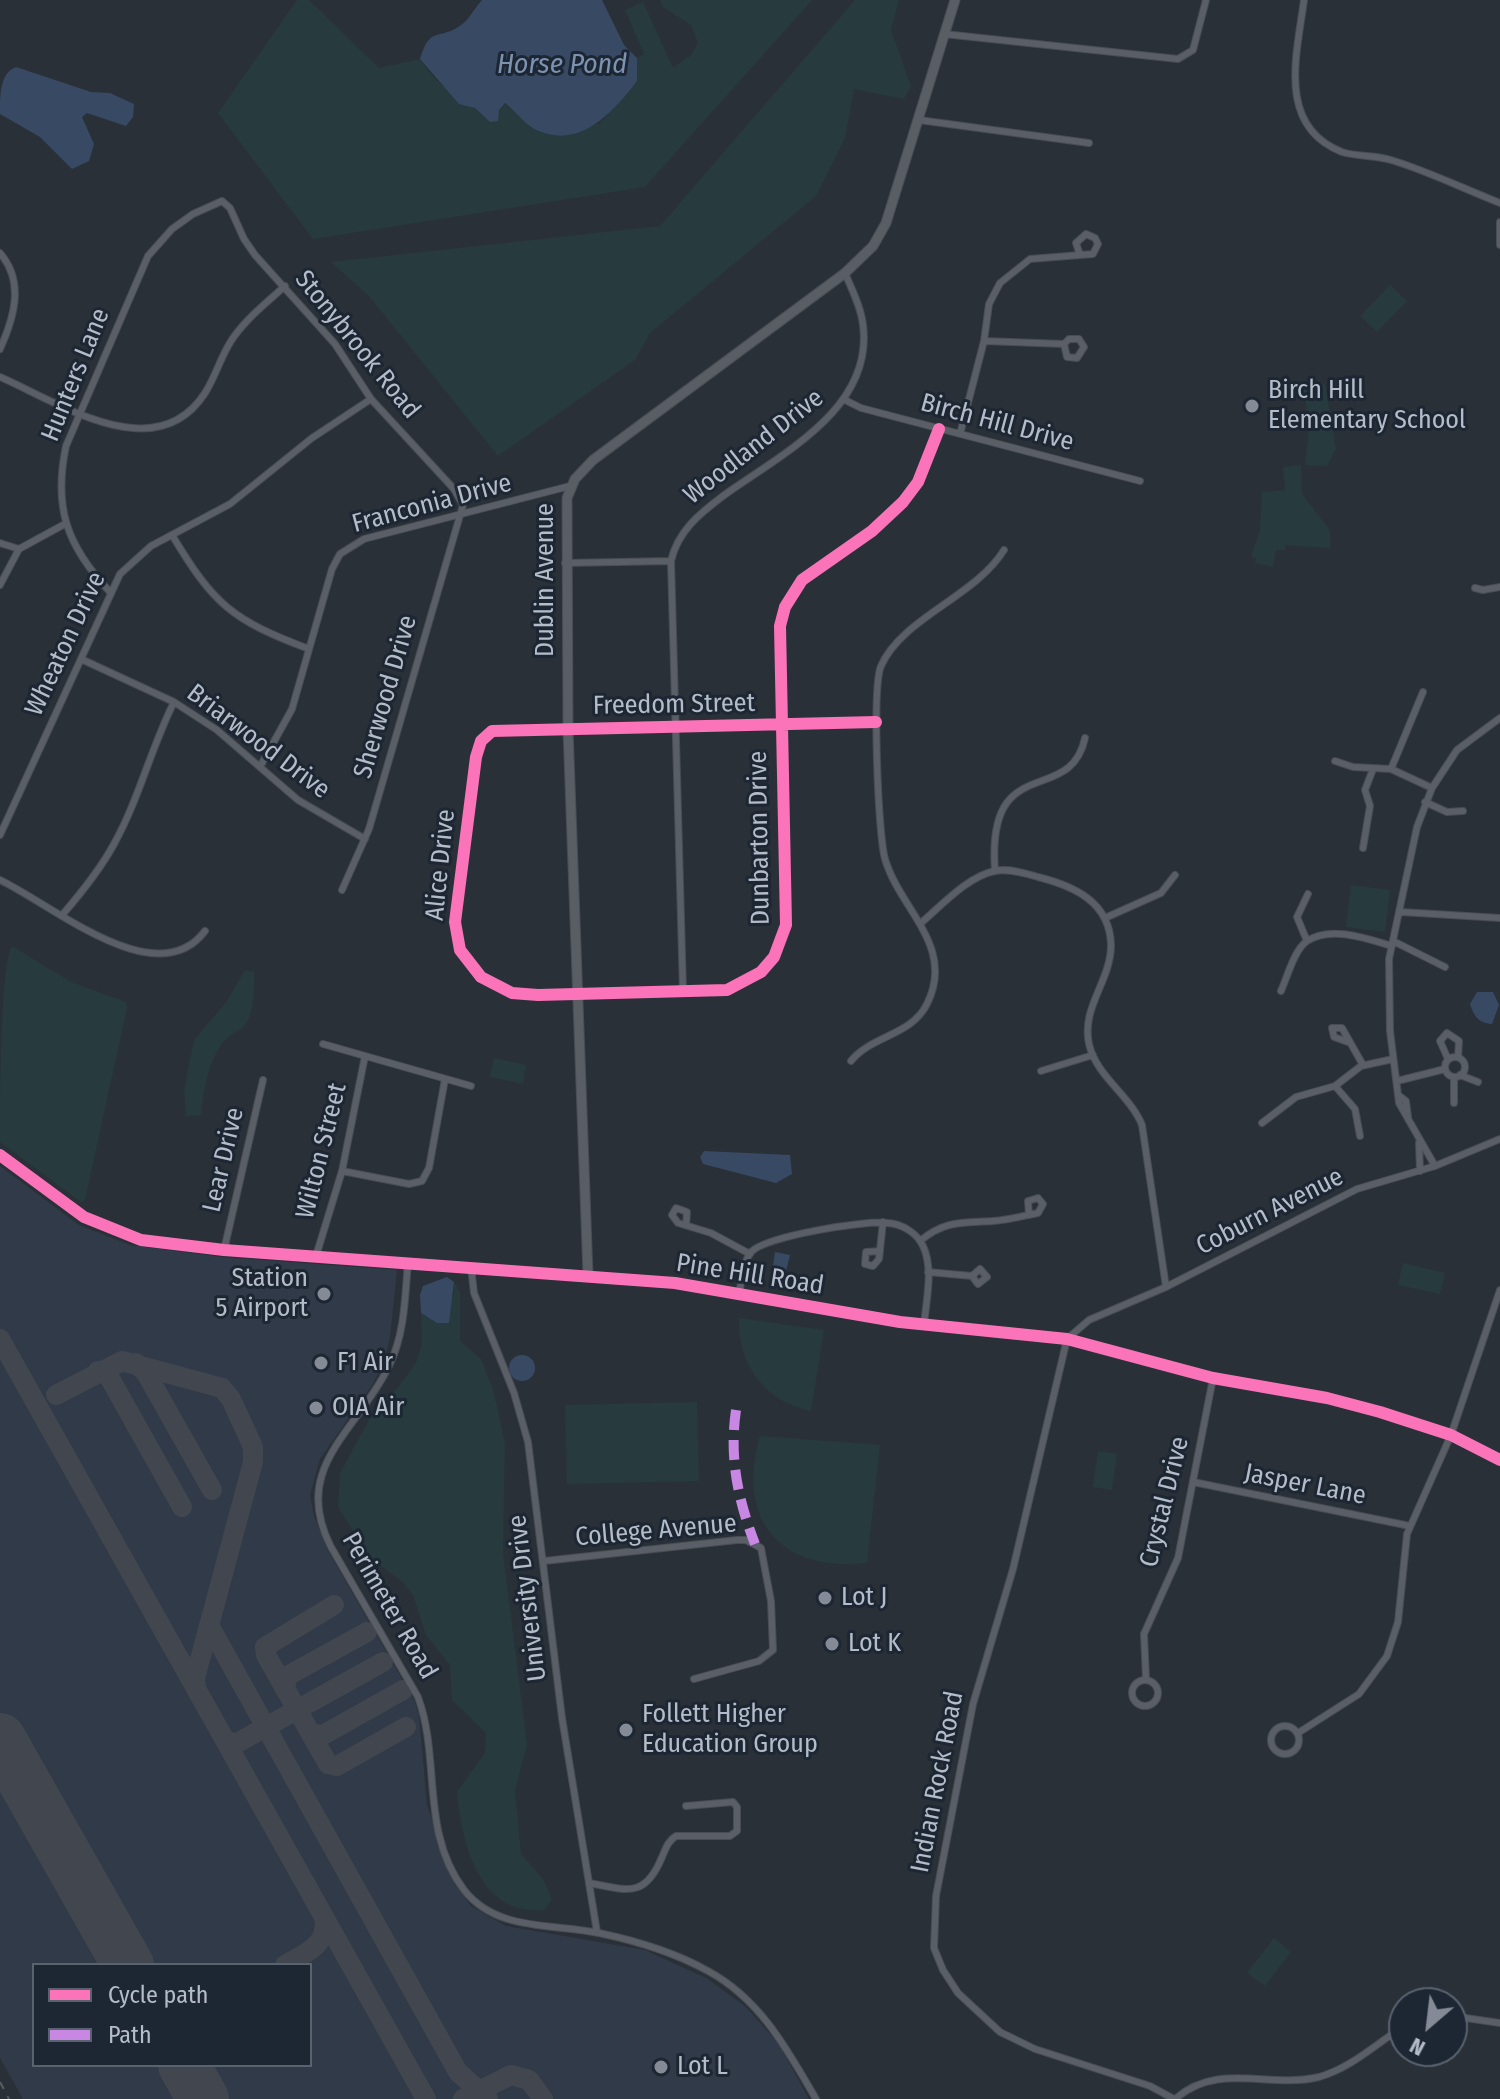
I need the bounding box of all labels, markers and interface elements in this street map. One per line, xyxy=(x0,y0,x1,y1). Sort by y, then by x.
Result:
water label: Horse Pond xyxy=(497,48,627,82)
street label: Stonybrook Road xyxy=(288,265,426,425)
street label: Hunters Lane xyxy=(35,304,117,446)
place label: Birch Hill Elementary School xyxy=(1268,375,1466,436)
street label: Woodland Drive xyxy=(678,383,830,511)
street label: Birch Hill Drive xyxy=(917,388,1077,458)
marker: Birch Hill Elementary School xyxy=(1243,397,1261,415)
street label: Franconia Drive xyxy=(349,468,515,540)
street label: Dublin Avenue xyxy=(530,503,562,657)
street label: Wheaton Drive xyxy=(19,567,113,721)
street label: Sherwood Drive xyxy=(348,612,424,782)
street label: Briarwood Drive xyxy=(180,678,336,806)
street label: Freedom Street xyxy=(593,688,755,722)
street label: Dunbarton Drive xyxy=(743,751,777,925)
street label: Alice Drive xyxy=(420,808,462,922)
street label: Wilton Street xyxy=(290,1080,354,1222)
street label: Lear Drive xyxy=(197,1105,251,1215)
street label: Coburn Avenue xyxy=(1191,1162,1349,1262)
street label: Pine Hill Road xyxy=(674,1248,826,1302)
place label: Station 5 Airport xyxy=(216,1263,308,1324)
marker: Station 5 Airport xyxy=(315,1285,333,1303)
place label: F1 Air xyxy=(337,1347,393,1379)
marker: F1 Air xyxy=(312,1354,330,1372)
place label: OIA Air xyxy=(332,1392,404,1424)
marker: OIA Air xyxy=(307,1399,325,1417)
street label: Crystal Drive xyxy=(1134,1434,1196,1570)
street label: Jasper Lane xyxy=(1242,1458,1368,1512)
street label: College Avenue xyxy=(574,1508,738,1554)
street label: University Drive xyxy=(502,1513,554,1683)
street label: Perimeter Road xyxy=(334,1527,444,1685)
place label: Lot J xyxy=(841,1582,887,1614)
marker: Lot J xyxy=(816,1589,834,1607)
place label: Lot K xyxy=(848,1628,901,1660)
marker: Lot K xyxy=(823,1635,841,1653)
street label: Indian Rock Road xyxy=(905,1689,971,1875)
place label: Follett Higher Education Group xyxy=(642,1699,818,1760)
marker: Follett Higher Education Group xyxy=(617,1721,635,1739)
legend xyxy=(32,1963,312,2067)
text: Cycle path xyxy=(108,1981,208,2009)
north arrow xyxy=(1388,1987,1468,2067)
text: Path xyxy=(108,2021,152,2049)
text: N xyxy=(1405,2032,1430,2062)
place label: Lot L xyxy=(677,2051,728,2083)
marker: Lot L xyxy=(652,2058,670,2076)

